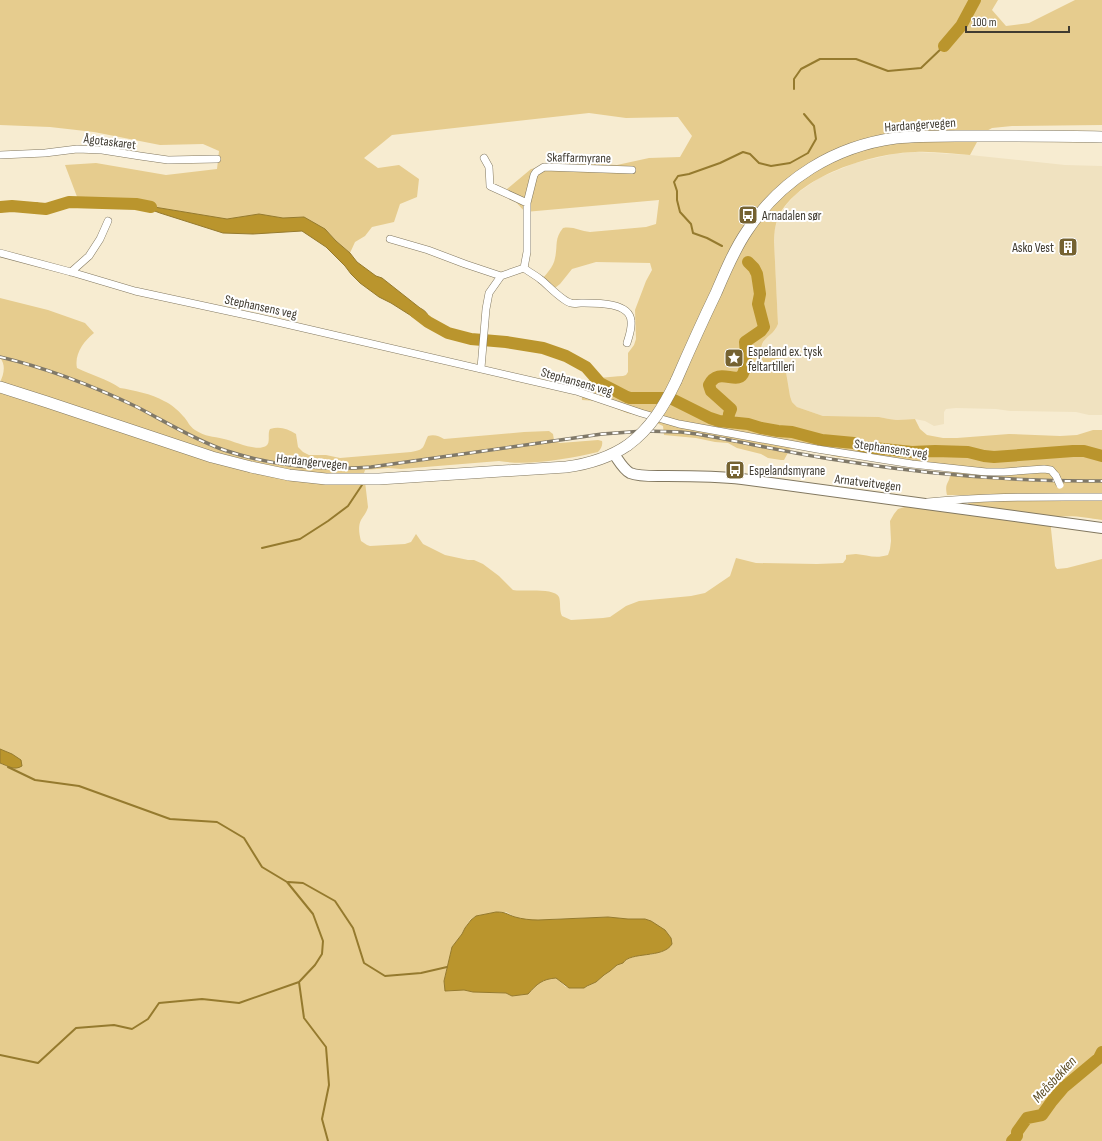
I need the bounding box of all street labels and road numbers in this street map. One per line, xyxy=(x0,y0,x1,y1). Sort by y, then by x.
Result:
street label: Hardangervegen xyxy=(884,115,956,135)
street label: Ågotaskaret xyxy=(82,131,137,153)
street label: Skaffarmyrane xyxy=(547,149,611,167)
street label: Stephansens veg xyxy=(223,291,299,322)
street label: Stephansens veg xyxy=(539,364,614,400)
street label: Stephansens veg xyxy=(853,436,928,462)
street label: Hardangervegen xyxy=(276,450,348,474)
street label: Arnatveitvegen xyxy=(833,471,902,495)

